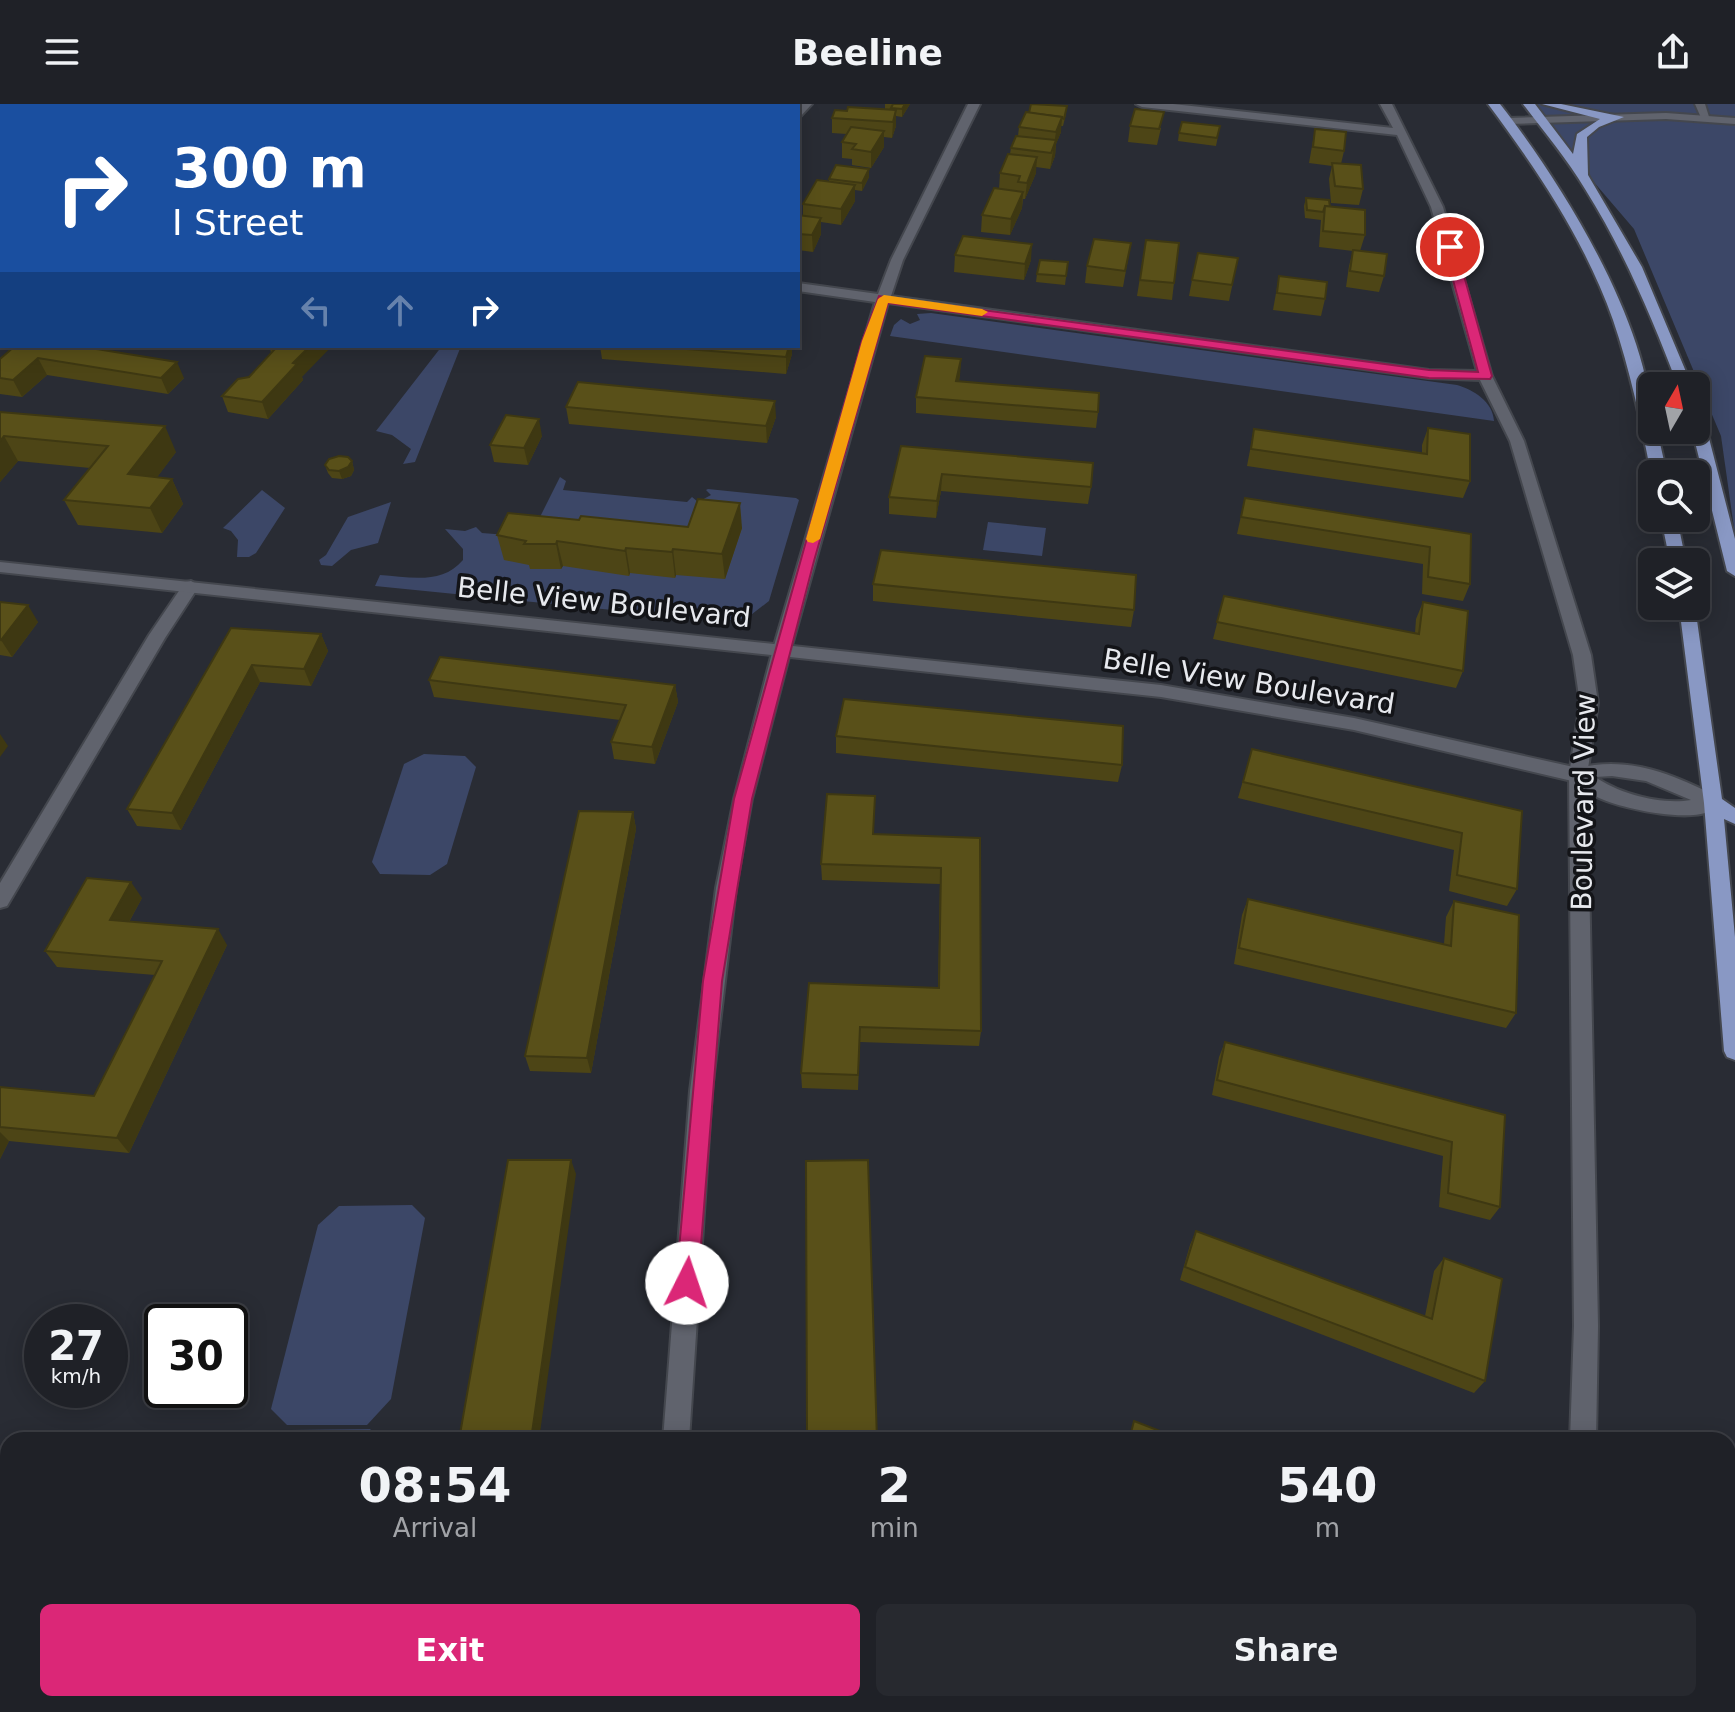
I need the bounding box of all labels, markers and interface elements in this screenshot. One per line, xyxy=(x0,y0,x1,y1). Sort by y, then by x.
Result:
icon: menu xyxy=(40,30,84,74)
icon: share xyxy=(1651,30,1695,74)
text: Beeline xyxy=(792,32,943,73)
text: 300 m xyxy=(172,135,367,200)
icon: right xyxy=(40,136,144,240)
text: I Street xyxy=(172,202,303,243)
pin xyxy=(1416,213,1484,281)
icon: arrive xyxy=(1428,225,1472,269)
icon: left xyxy=(294,288,338,332)
icon: ahead xyxy=(378,288,422,332)
icon: right xyxy=(462,288,506,332)
north arrow xyxy=(1638,372,1710,444)
map controls xyxy=(1638,372,1710,620)
button: search xyxy=(1638,460,1710,532)
button: layers xyxy=(1638,548,1710,620)
street label: Belle View Boulevard xyxy=(455,571,752,634)
street label: Belle View Boulevard xyxy=(1101,642,1397,721)
street label: Boulevard View xyxy=(1565,693,1602,911)
position arrow xyxy=(645,1241,729,1325)
speed limit sign: 30 xyxy=(144,1304,248,1408)
text: 27 xyxy=(48,1323,104,1369)
text: km/h xyxy=(51,1364,101,1388)
text: 08:54 xyxy=(358,1457,511,1513)
text: 2 xyxy=(878,1457,911,1513)
text: 540 xyxy=(1277,1457,1377,1513)
text: Arrival xyxy=(393,1513,477,1543)
text: min xyxy=(870,1513,919,1543)
text: m xyxy=(1315,1513,1340,1543)
button: Exit xyxy=(40,1604,860,1696)
button: Share xyxy=(876,1604,1696,1696)

